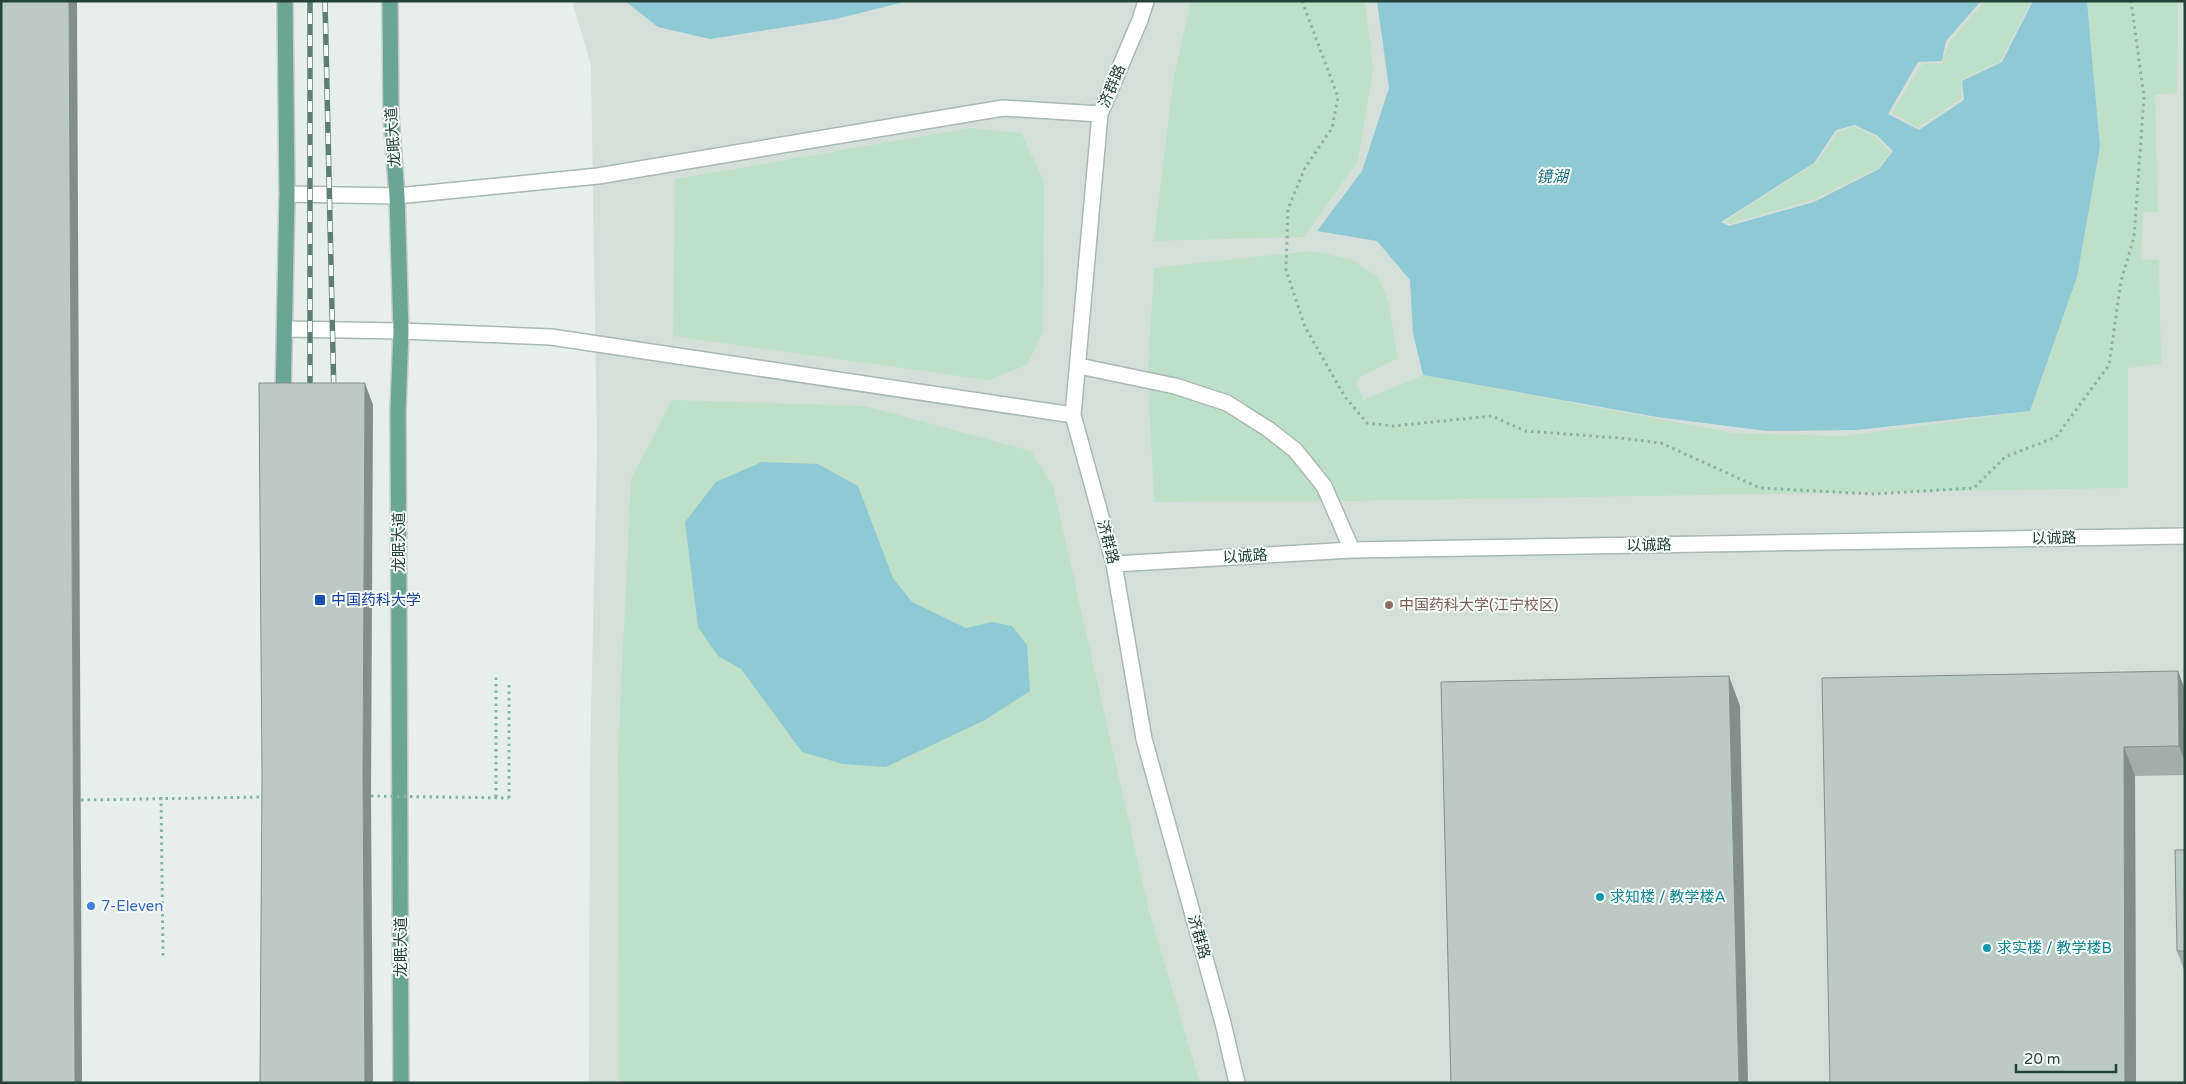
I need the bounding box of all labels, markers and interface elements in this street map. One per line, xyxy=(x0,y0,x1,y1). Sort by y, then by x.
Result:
street label: 济群路 xyxy=(1095,62,1129,110)
street label: 龙眠大道 xyxy=(382,106,404,168)
water label: 镜湖 xyxy=(1536,167,1571,187)
street label: 龙眠大道 xyxy=(390,512,408,572)
street label: 济群路 xyxy=(1093,518,1123,566)
street label: 以诚路 xyxy=(2031,529,2077,547)
street label: 以诚路 xyxy=(1626,536,1672,554)
street label: 以诚路 xyxy=(1222,546,1268,566)
place label: 中国药科大学 xyxy=(331,591,421,609)
marker: 中国药科大学 xyxy=(313,593,327,607)
place label: 中国药科大学(江宁校区) xyxy=(1399,596,1558,614)
marker: 中国药科大学(江宁校区) xyxy=(1383,599,1395,611)
place label: 求知楼 / 教学楼A xyxy=(1610,888,1726,906)
marker: 求知楼 / 教学楼A xyxy=(1594,891,1606,903)
place label: 7-Eleven xyxy=(101,897,163,915)
marker: 7-Eleven xyxy=(85,900,97,912)
street label: 济群路 xyxy=(1184,913,1214,961)
street label: 龙眠大道 xyxy=(392,917,410,977)
place label: 求实楼 / 教学楼B xyxy=(1997,939,2112,957)
marker: 求实楼 / 教学楼B xyxy=(1981,942,1993,954)
scale bar xyxy=(2016,1042,2116,1074)
text: 20 m xyxy=(2024,1050,2061,1068)

